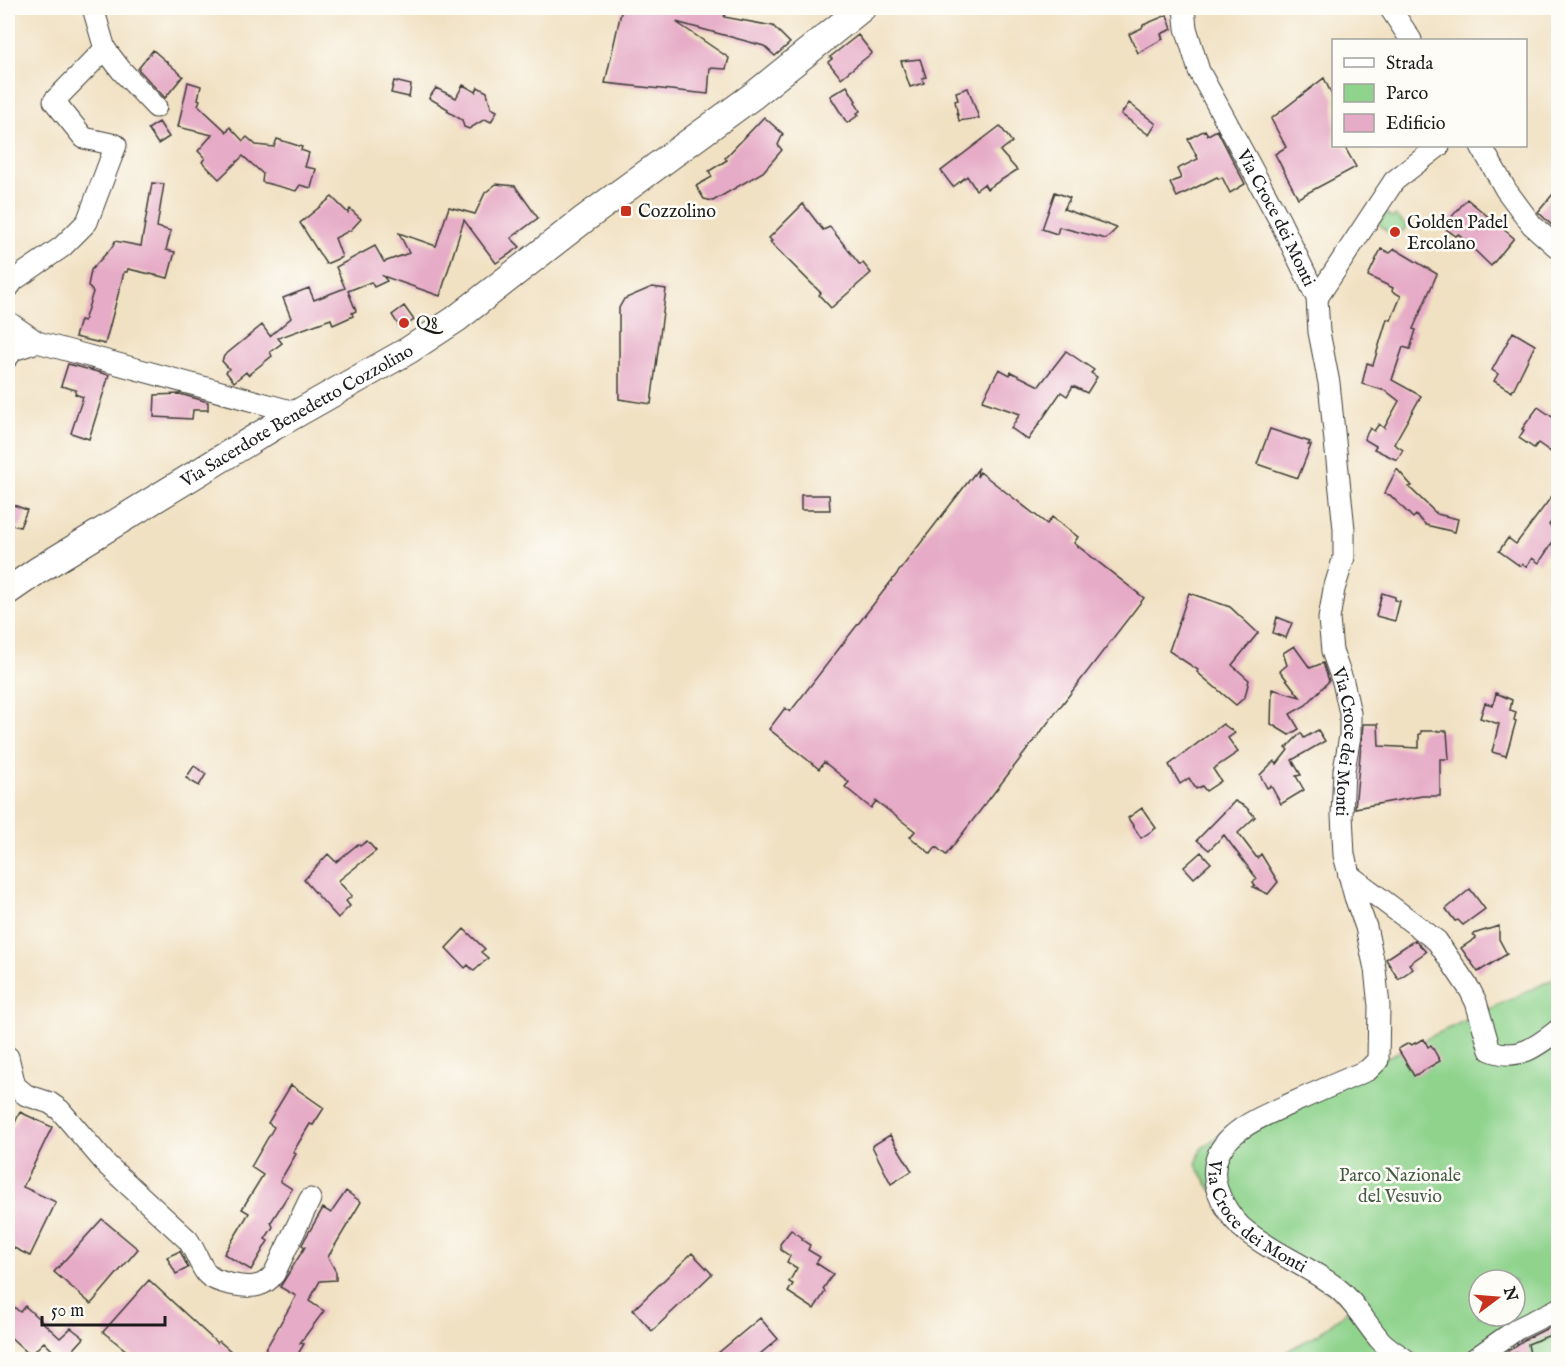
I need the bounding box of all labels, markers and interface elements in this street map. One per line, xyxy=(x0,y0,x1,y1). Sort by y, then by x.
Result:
legend xyxy=(1332,39,1527,147)
text: Strada xyxy=(1386,53,1433,76)
text: Parco xyxy=(1386,83,1428,106)
text: Edificio xyxy=(1386,113,1446,136)
street label: Via Croce dei Monti xyxy=(1230,145,1320,291)
place label: Cozzolino xyxy=(638,201,716,224)
marker: Cozzolino xyxy=(619,204,633,218)
place label: Golden Padel Ercolano xyxy=(1407,212,1508,256)
marker: Golden Padel Ercolano xyxy=(1388,225,1402,239)
place label: Q8 xyxy=(416,313,444,336)
marker: Q8 xyxy=(397,316,411,330)
street label: Via Sacerdote Benedetto Cozzolino xyxy=(176,340,418,494)
street label: Via Croce dei Monti xyxy=(1325,663,1360,817)
street label: Via Croce dei Monti xyxy=(1201,1157,1311,1279)
park label: Parco Nazionale del Vesuvio xyxy=(1339,1165,1461,1209)
north arrow xyxy=(1467,1268,1527,1328)
text: N xyxy=(1498,1284,1521,1304)
scale bar xyxy=(42,1289,165,1327)
text: 50 m xyxy=(51,1300,84,1323)

